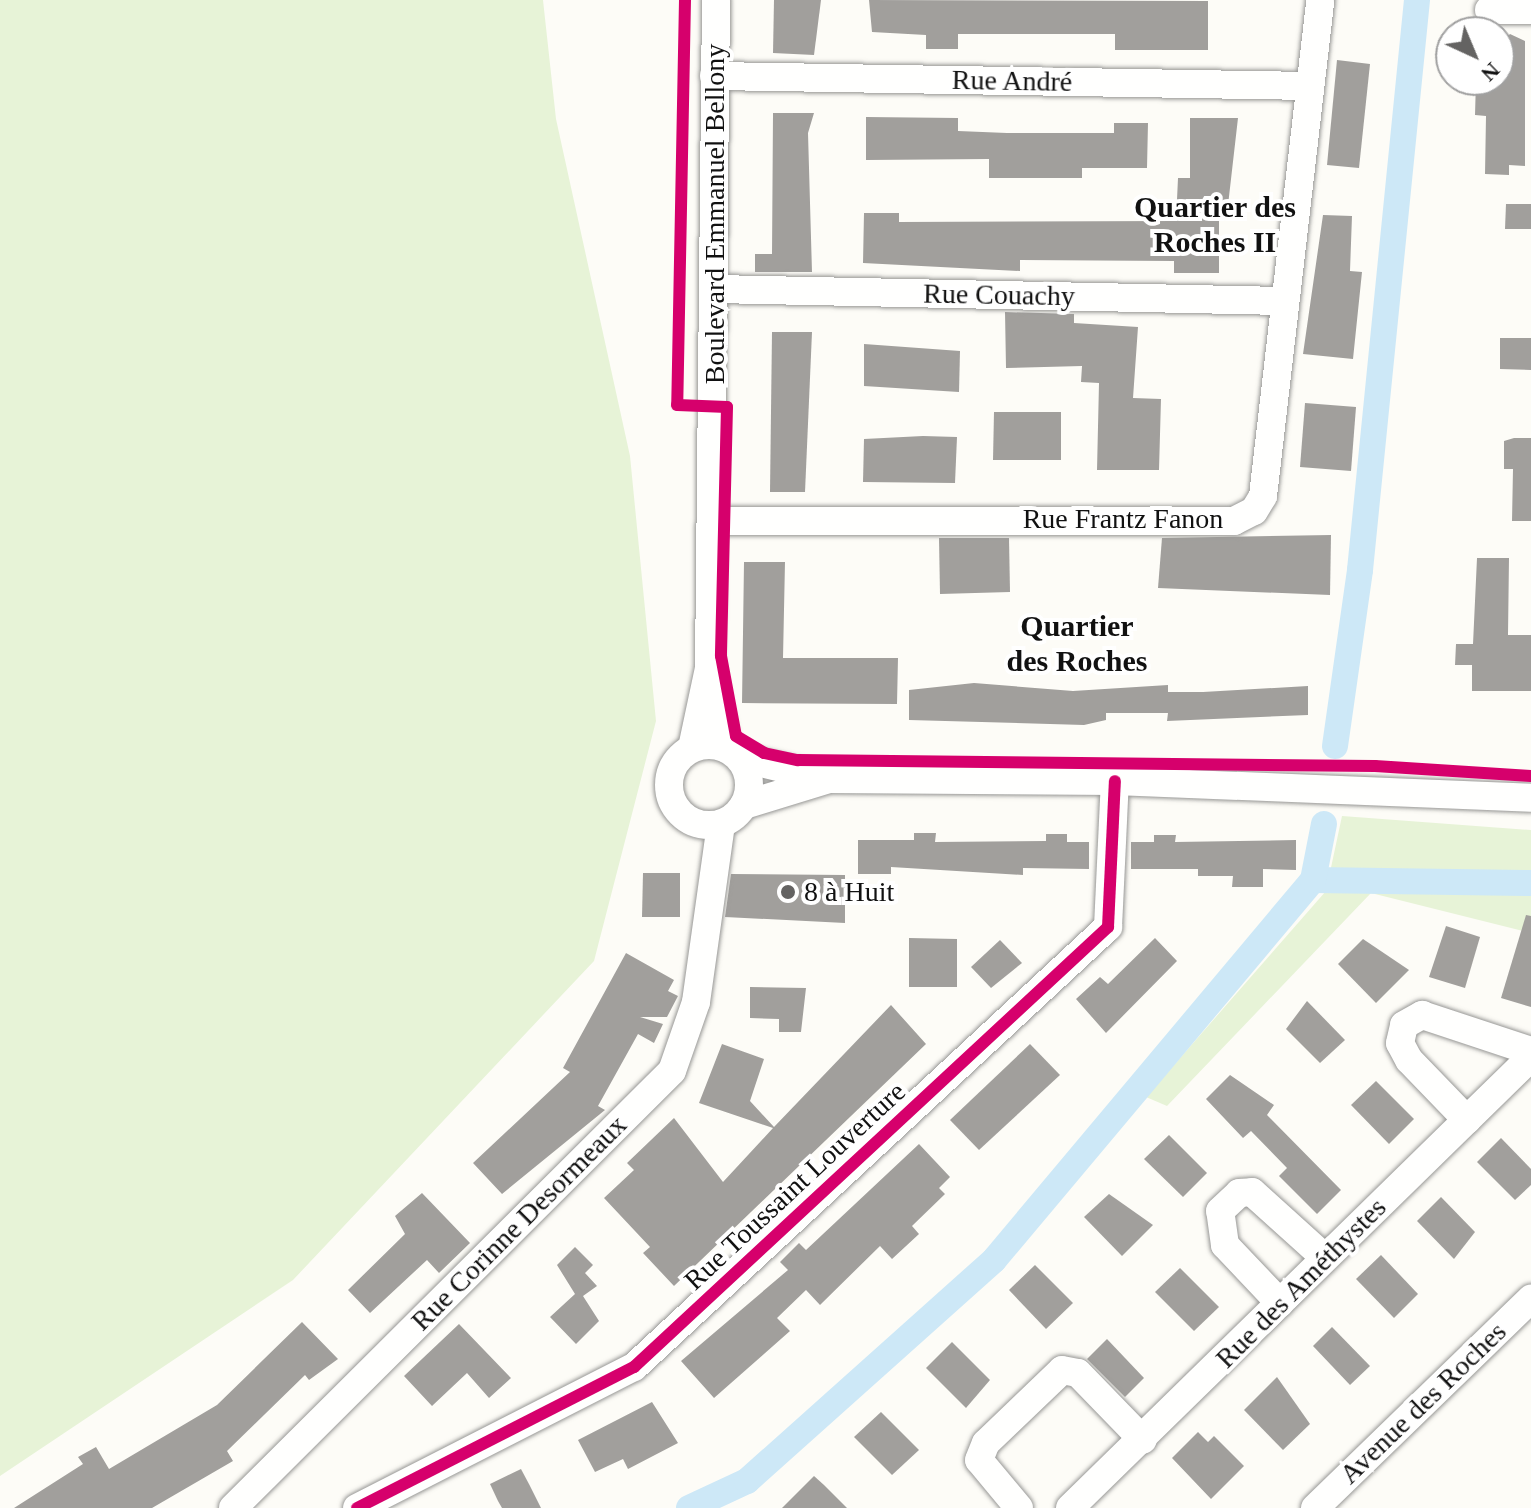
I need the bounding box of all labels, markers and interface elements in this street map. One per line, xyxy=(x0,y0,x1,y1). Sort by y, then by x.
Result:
north arrow xyxy=(1435,16,1515,96)
street label: Boulevard Emmanuel Bellony xyxy=(698,44,732,384)
text: N xyxy=(1476,58,1505,87)
street label: Rue André xyxy=(951,63,1073,99)
district label: Quartier des Roches II xyxy=(1134,189,1296,260)
street label: Rue Couachy xyxy=(923,277,1075,313)
street label: Rue Frantz Fanon xyxy=(1023,502,1223,536)
district label: Quartier des Roches xyxy=(1007,608,1147,678)
place label: 8 à Huit xyxy=(804,875,894,909)
marker: 8 à Huit xyxy=(779,883,797,901)
street label: Rue Toussaint Louverture xyxy=(677,1075,913,1297)
street label: Rue Corinne Desormeaux xyxy=(404,1108,634,1338)
street label: Rue des Améthystes xyxy=(1208,1190,1394,1376)
street label: Avenue des Roches xyxy=(1333,1315,1513,1491)

